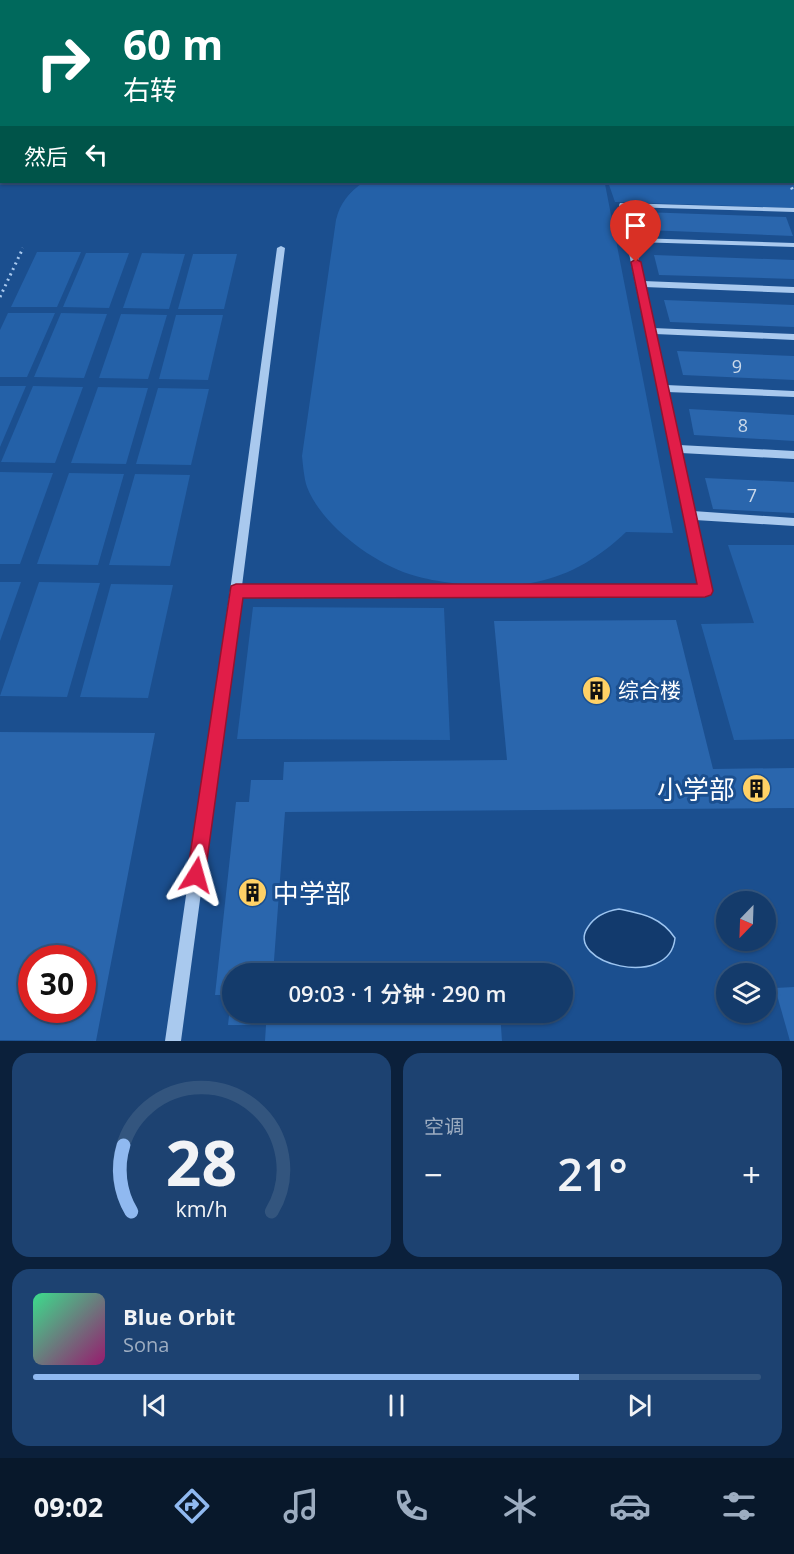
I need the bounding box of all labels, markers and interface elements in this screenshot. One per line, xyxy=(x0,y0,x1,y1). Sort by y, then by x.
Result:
text: 60 m xyxy=(123,15,223,72)
icon: right xyxy=(24,24,102,102)
text: 右转 xyxy=(123,71,177,108)
icon: left xyxy=(80,138,113,171)
text: 然后 xyxy=(24,141,68,171)
pin xyxy=(610,200,661,262)
icon: arrive xyxy=(619,209,652,242)
house number: 9 xyxy=(732,354,742,378)
house number: 8 xyxy=(738,413,748,437)
house number: 7 xyxy=(747,483,757,507)
building icon: 综合楼 xyxy=(581,674,613,706)
place label: 综合楼 xyxy=(618,676,681,704)
place label: 小学部 xyxy=(657,771,735,807)
building icon: 小学部 xyxy=(740,773,772,805)
position arrow xyxy=(164,843,228,907)
place label: 中学部 xyxy=(273,875,351,911)
building icon: 中学部 xyxy=(236,877,268,909)
north arrow xyxy=(716,891,776,951)
map controls xyxy=(716,891,776,1023)
speed limit sign: 30 xyxy=(18,945,96,1023)
button: layers xyxy=(716,963,776,1023)
text: 09:03 · 1 分钟 · 290 m xyxy=(289,978,507,1008)
text: 空调 xyxy=(424,1113,464,1140)
text: 28 xyxy=(166,1119,237,1204)
text: 21° xyxy=(557,1143,628,1204)
text: − xyxy=(424,1152,443,1197)
text: + xyxy=(742,1152,761,1197)
text: km/h xyxy=(175,1194,228,1223)
text: Blue Orbit xyxy=(123,1301,235,1331)
text: Sona xyxy=(123,1331,169,1358)
icon: previous xyxy=(138,1389,171,1422)
icon: pause xyxy=(380,1389,413,1422)
icon: next xyxy=(623,1389,656,1422)
icon: directions xyxy=(171,1485,213,1527)
icon: music xyxy=(280,1485,322,1527)
icon: phone xyxy=(390,1485,432,1527)
icon: climate xyxy=(499,1485,541,1527)
icon: car xyxy=(609,1485,651,1527)
icon: filters xyxy=(718,1485,760,1527)
text: 09:02 xyxy=(34,1488,103,1525)

